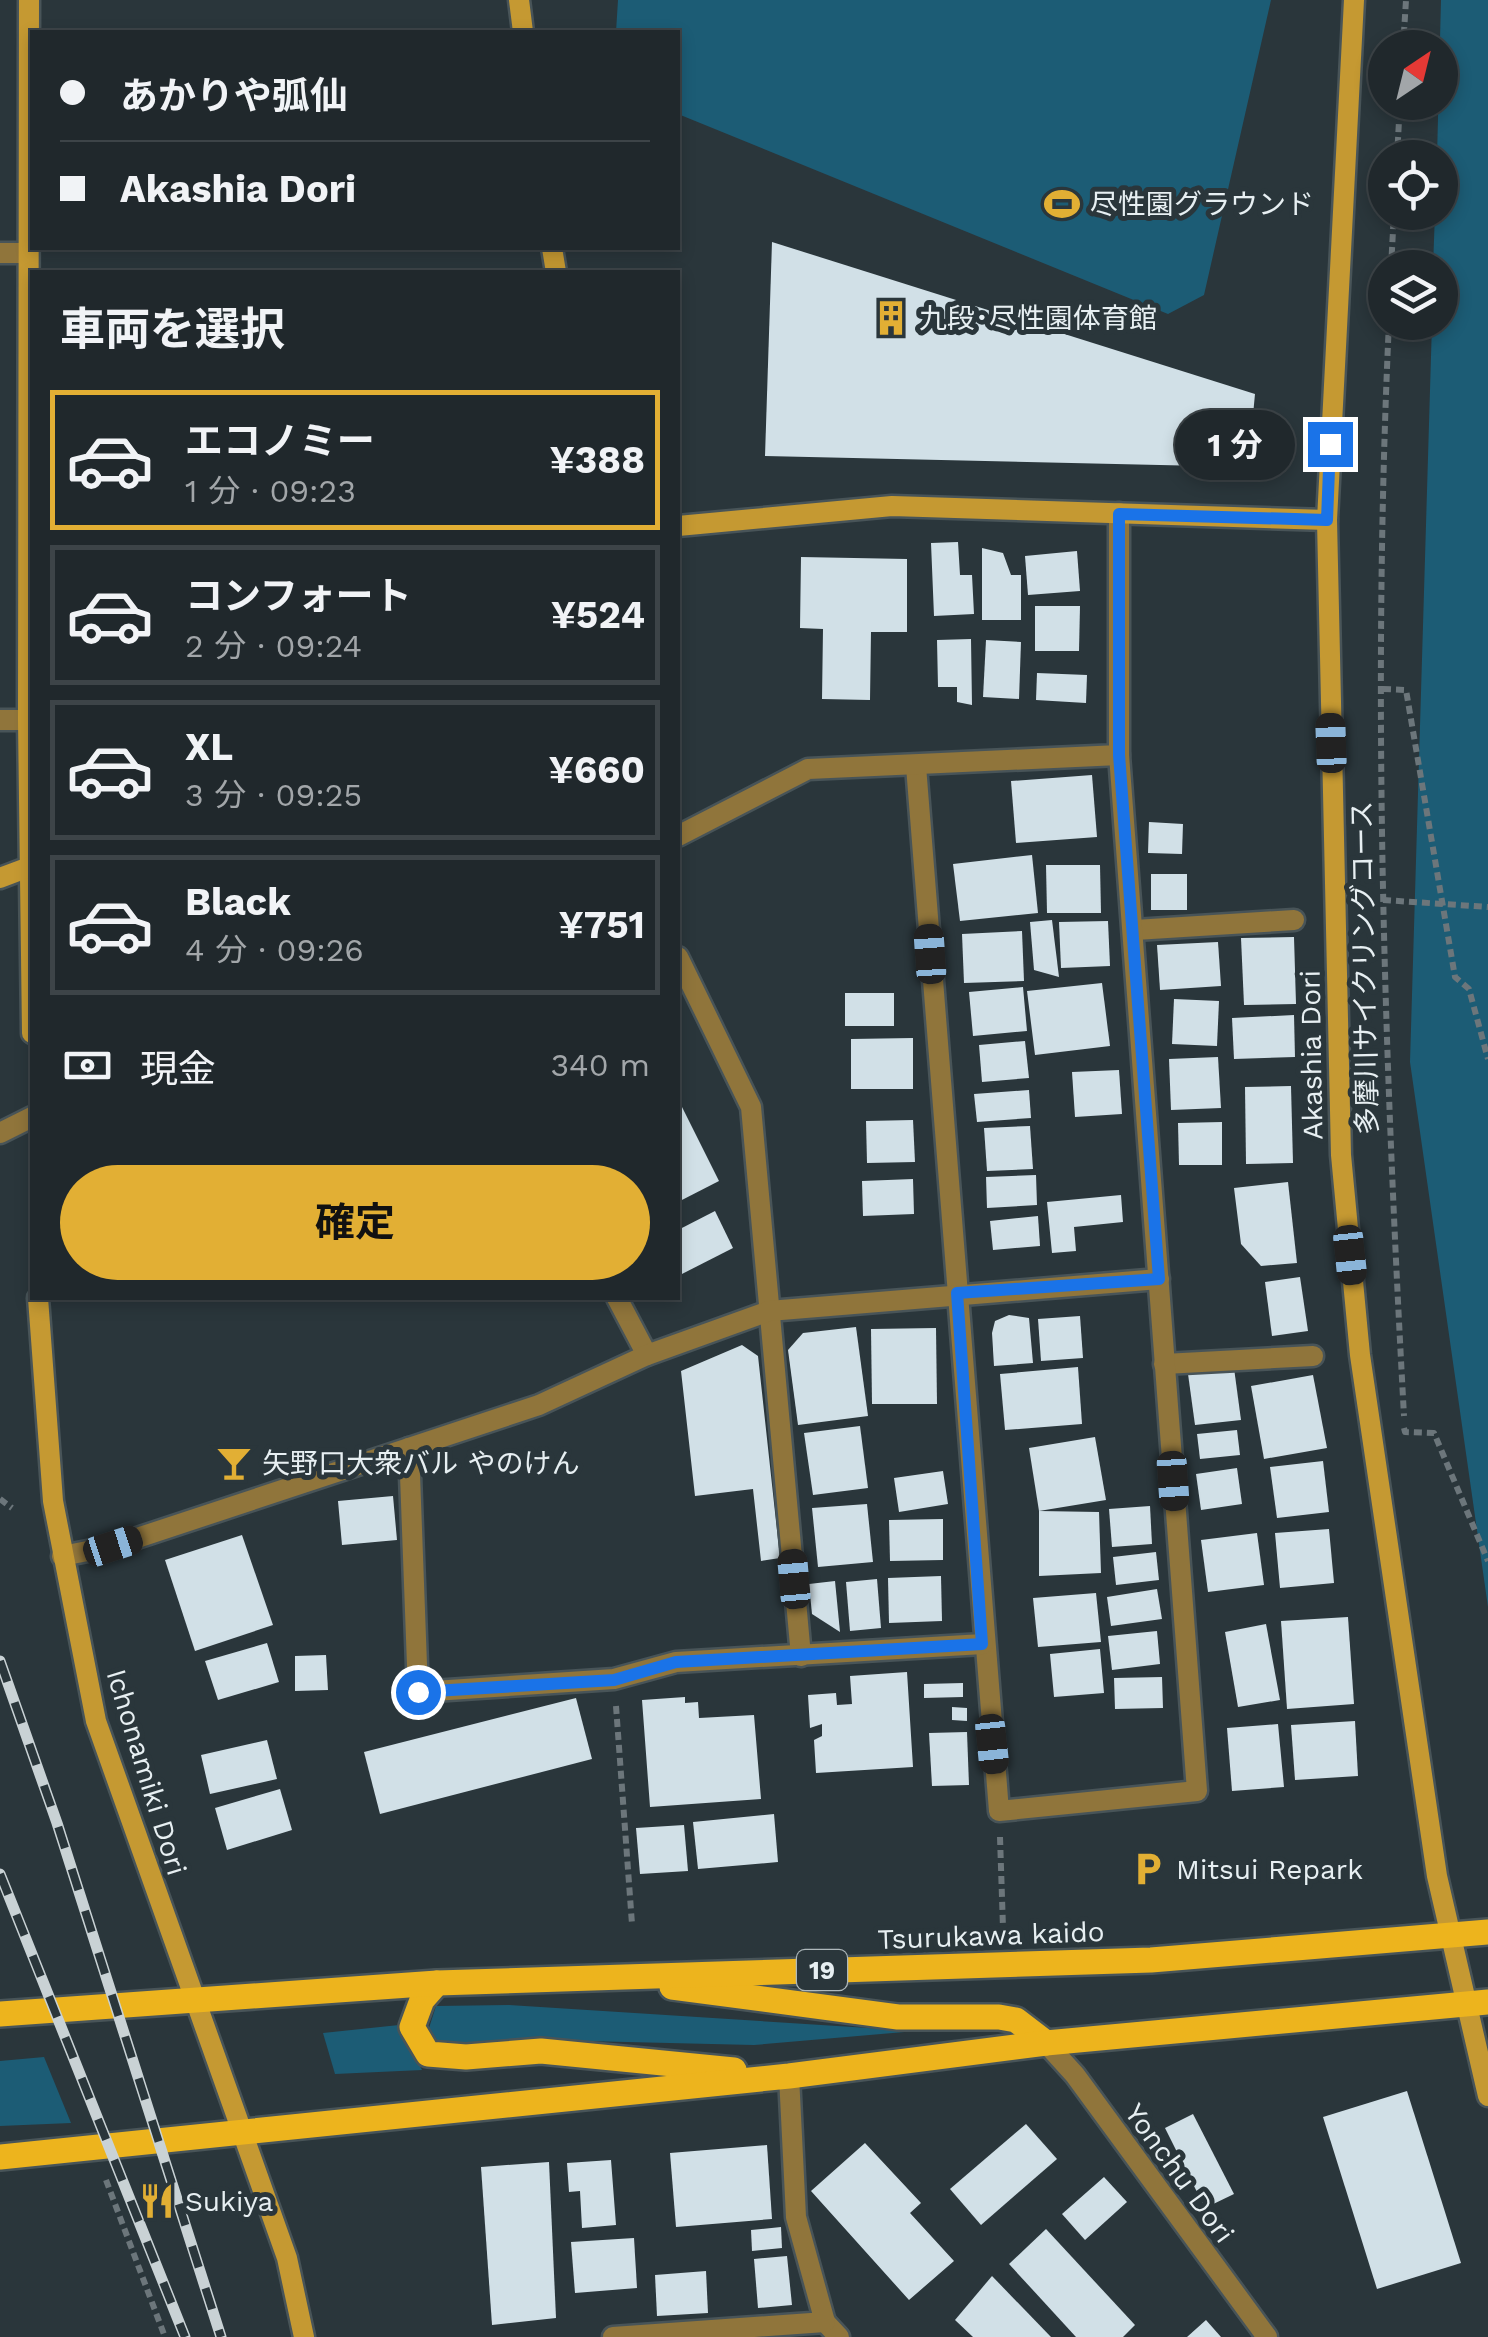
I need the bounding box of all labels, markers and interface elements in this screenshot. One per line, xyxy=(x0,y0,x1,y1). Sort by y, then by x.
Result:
north arrow xyxy=(1368,30,1458,120)
map controls xyxy=(1368,30,1458,340)
text: あかりや弧仙 xyxy=(120,74,348,118)
button: locate xyxy=(1368,140,1458,230)
text: Akashia Dori xyxy=(120,167,356,211)
sports icon: 尽性園グラウンド xyxy=(1043,185,1081,223)
place label: 尽性園グラウンド xyxy=(1090,188,1314,221)
button: layers xyxy=(1368,250,1458,340)
building icon: 九段･尽性園体育館 xyxy=(872,299,910,337)
place label: 九段･尽性園体育館 xyxy=(919,302,1157,335)
text: 車両を選択 xyxy=(60,303,285,356)
callout: 1 分 xyxy=(1175,409,1295,479)
icon: car xyxy=(65,415,155,505)
text: エコノミー xyxy=(185,419,375,463)
route end xyxy=(1308,422,1353,467)
text: 1 分 xyxy=(1208,426,1262,464)
text: ¥388 xyxy=(550,438,645,482)
text: 1 分 · 09:23 xyxy=(185,472,356,510)
icon: car xyxy=(65,570,155,660)
text: コンフォート xyxy=(185,574,412,618)
text: ¥524 xyxy=(551,593,645,637)
text: 2 分 · 09:24 xyxy=(185,627,362,665)
car xyxy=(1315,712,1347,774)
icon: car xyxy=(65,725,155,815)
text: XL xyxy=(185,725,233,769)
text: ¥660 xyxy=(548,748,645,792)
text: 3 分 · 09:25 xyxy=(185,776,362,814)
street label: 多摩川サイクリングコース xyxy=(1345,801,1384,1135)
icon: car xyxy=(65,880,155,970)
text: Black xyxy=(185,880,291,924)
text: ¥751 xyxy=(559,903,645,947)
car xyxy=(913,923,947,985)
text: 4 分 · 09:26 xyxy=(185,931,364,969)
street label: Akashia Dori xyxy=(1294,970,1329,1140)
icon: cash xyxy=(60,1038,115,1093)
text: 340 m xyxy=(550,1046,650,1084)
text: 現金 xyxy=(140,1047,216,1091)
button: 確定 xyxy=(60,1165,650,1280)
car xyxy=(1332,1224,1368,1286)
bar icon: 矢野口大衆バル やのけん xyxy=(215,1444,253,1482)
place label: 矢野口大衆バル やのけん xyxy=(262,1447,580,1480)
car xyxy=(1156,1450,1190,1512)
car xyxy=(80,1522,146,1570)
car xyxy=(776,1548,812,1610)
street label: Ichonamiki Dori xyxy=(99,1665,194,1879)
route start xyxy=(396,1670,441,1715)
car xyxy=(974,1713,1010,1775)
parking icon: Mitsui Repark xyxy=(1129,1850,1167,1888)
place label: Mitsui Repark xyxy=(1176,1853,1363,1886)
street label: Tsurukawa kaido xyxy=(877,1915,1105,1956)
road number: 19 xyxy=(797,1950,847,1990)
street label: Yonchu Dori xyxy=(1118,2097,1241,2249)
restaurant icon: Sukiya xyxy=(138,2182,176,2220)
place label: Sukiya xyxy=(185,2185,273,2218)

